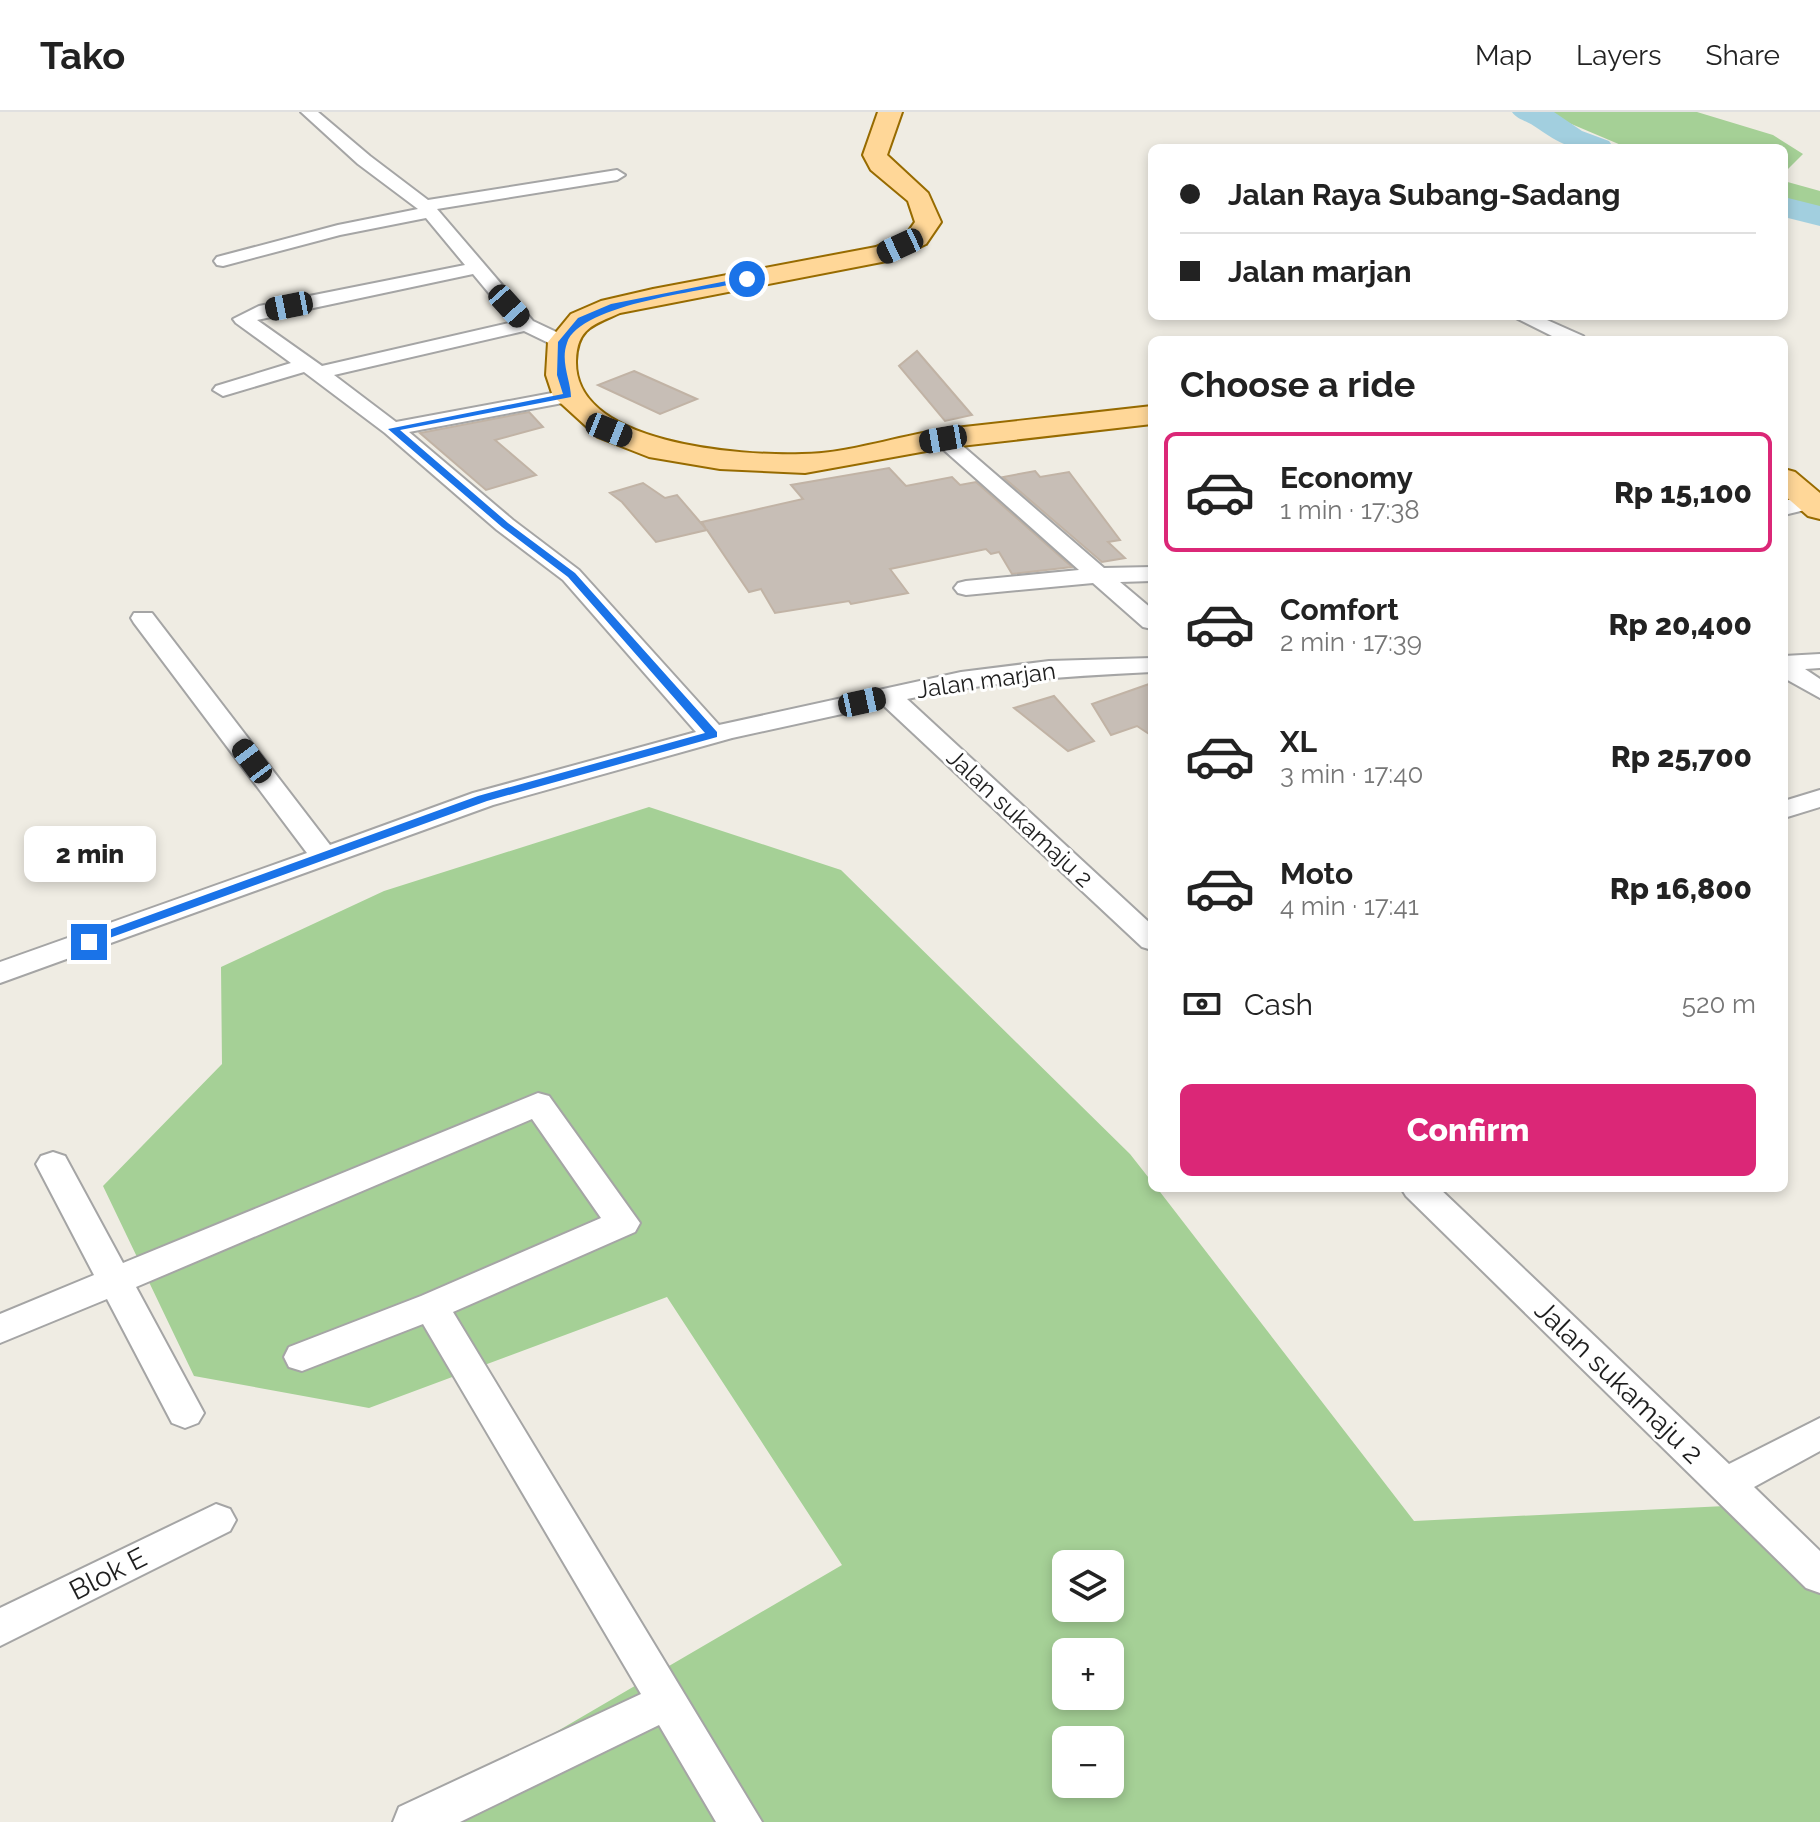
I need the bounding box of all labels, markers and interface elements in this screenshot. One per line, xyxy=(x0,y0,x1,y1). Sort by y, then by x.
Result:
text: Tako xyxy=(40,33,125,78)
text: Map xyxy=(1475,39,1532,72)
text: Layers xyxy=(1576,39,1662,72)
text: Share xyxy=(1706,39,1780,72)
text: Jalan Raya Subang-Sadang xyxy=(1228,177,1621,212)
car xyxy=(873,225,927,267)
text: Jalan marjan xyxy=(1228,254,1412,289)
route start xyxy=(729,261,765,297)
car xyxy=(484,280,534,332)
car xyxy=(263,290,315,322)
text: Choose a ride xyxy=(1180,363,1415,405)
car xyxy=(582,410,636,450)
car xyxy=(917,423,969,455)
icon: car xyxy=(1184,456,1256,528)
text: Economy xyxy=(1280,460,1413,495)
text: Rp 15,100 xyxy=(1614,475,1752,510)
text: 1 min · 17:38 xyxy=(1280,495,1420,525)
icon: car xyxy=(1184,588,1256,660)
text: Comfort xyxy=(1280,592,1399,627)
text: Rp 20,400 xyxy=(1609,607,1752,642)
text: 2 min · 17:39 xyxy=(1280,627,1422,657)
street label: Jalan marjan xyxy=(915,656,1057,704)
car xyxy=(836,685,888,719)
icon: car xyxy=(1184,720,1256,792)
text: XL xyxy=(1280,724,1317,759)
car xyxy=(228,735,276,787)
text: Rp 25,700 xyxy=(1611,739,1752,774)
street label: Jalan sukamaju 2 xyxy=(941,743,1099,893)
text: 3 min · 17:40 xyxy=(1280,759,1423,789)
callout: 2 min xyxy=(23,826,155,882)
text: 2 min xyxy=(56,839,124,869)
icon: car xyxy=(1184,852,1256,924)
text: Moto xyxy=(1280,856,1353,891)
text: Rp 16,800 xyxy=(1610,871,1752,906)
text: 4 min · 17:41 xyxy=(1280,891,1419,921)
route end xyxy=(71,924,107,960)
icon: cash xyxy=(1180,982,1224,1026)
text: Cash xyxy=(1244,987,1313,1022)
text: 520 m xyxy=(1682,989,1756,1019)
button: Confirm xyxy=(1180,1084,1756,1176)
street label: Jalan sukamaju 2 xyxy=(1528,1293,1710,1471)
street label: Blok E xyxy=(64,1541,152,1607)
map controls xyxy=(1052,1550,1124,1798)
button: layers xyxy=(1052,1550,1124,1622)
button: + xyxy=(1052,1638,1124,1710)
button: − xyxy=(1052,1726,1124,1798)

